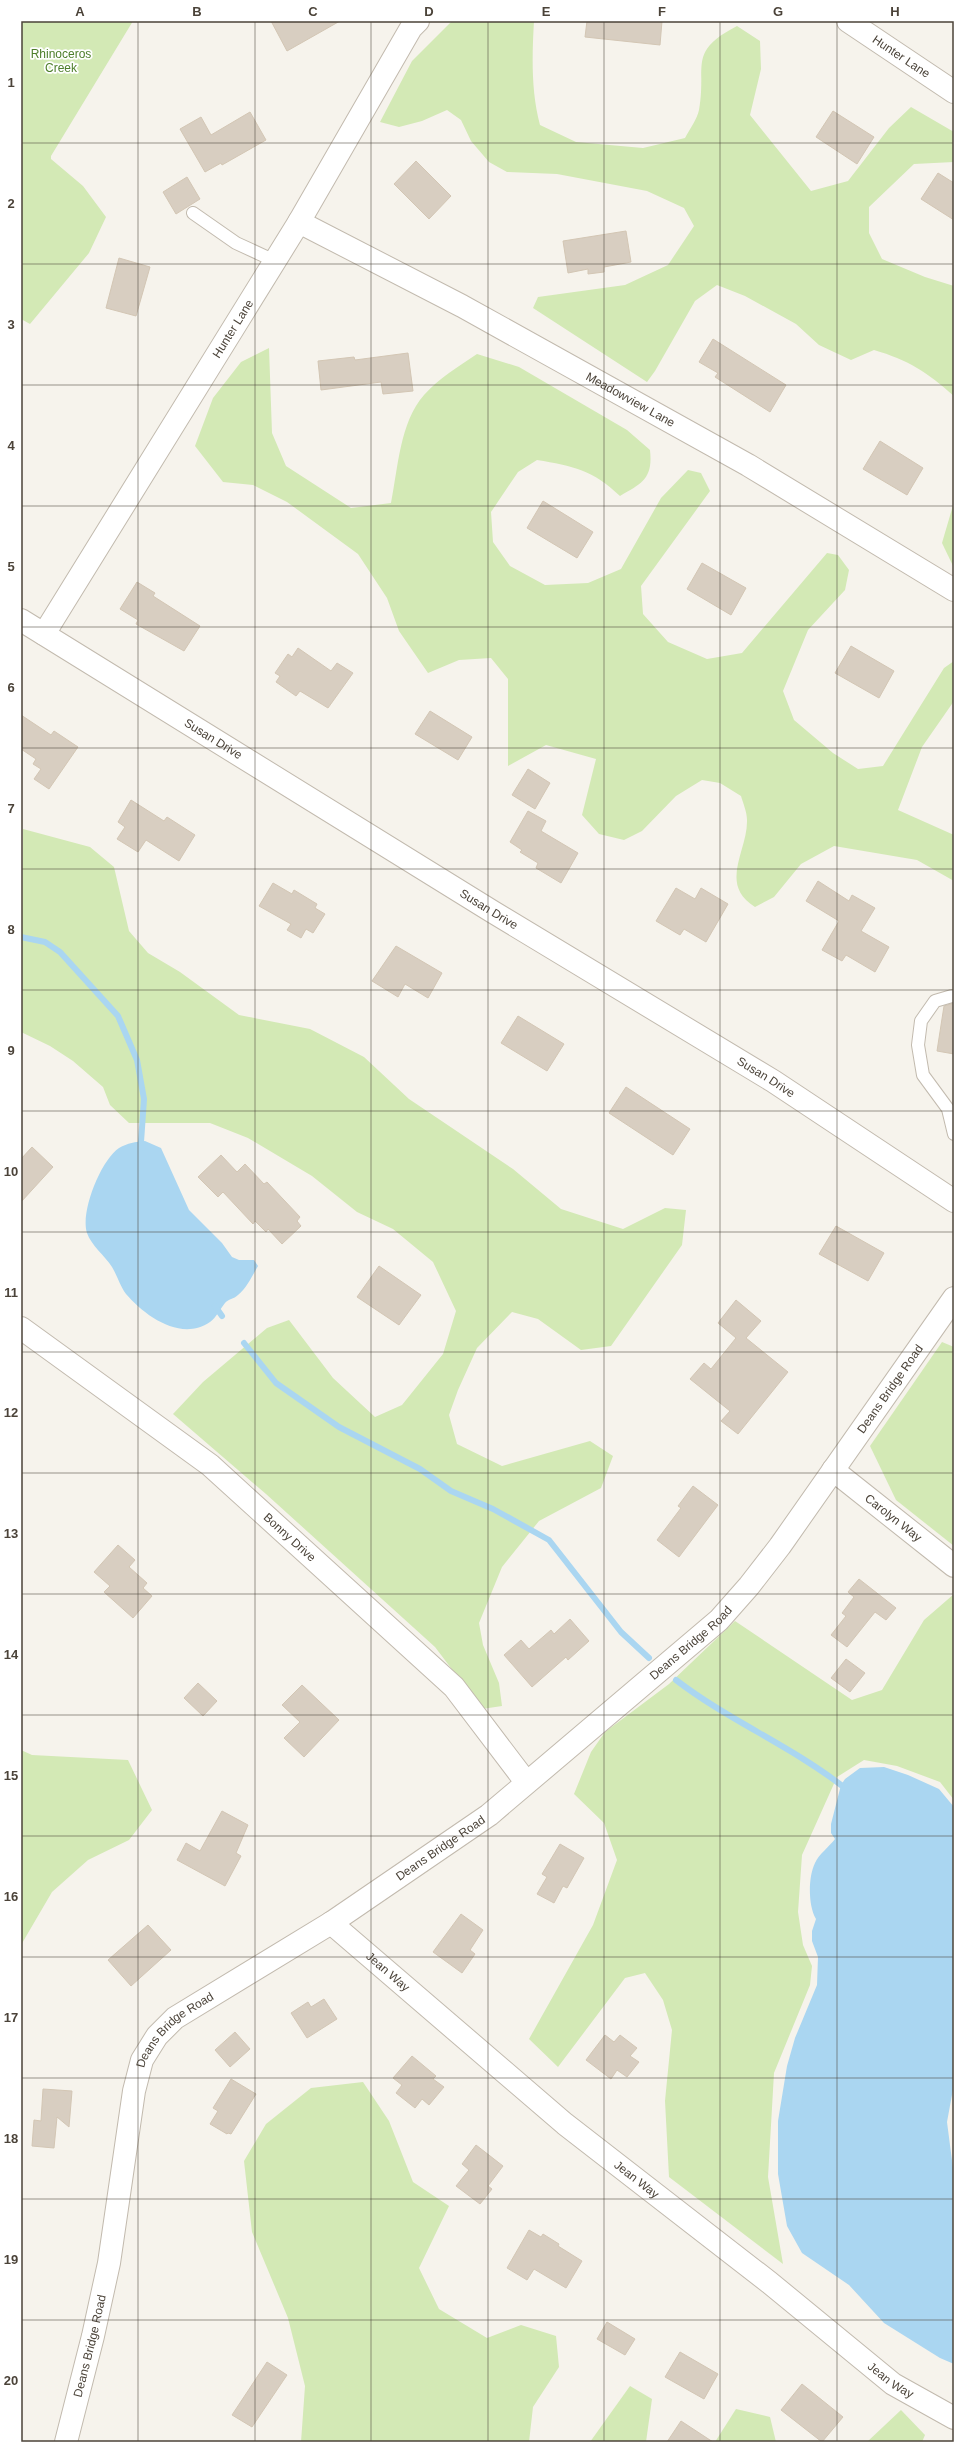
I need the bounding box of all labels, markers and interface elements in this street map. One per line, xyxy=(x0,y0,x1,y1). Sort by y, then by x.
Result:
text: A xyxy=(75,4,85,19)
text: B xyxy=(192,4,202,19)
text: C xyxy=(308,4,318,19)
text: D xyxy=(424,4,434,19)
text: E xyxy=(542,4,551,19)
text: F xyxy=(658,4,666,19)
text: G xyxy=(773,4,783,19)
text: H xyxy=(890,4,900,19)
street label: Hunter Lane xyxy=(870,32,933,81)
park label: Rhinoceros Creek xyxy=(31,47,91,75)
text: 1 xyxy=(7,75,15,90)
text: 2 xyxy=(7,196,15,211)
street label: Hunter Lane xyxy=(210,297,256,361)
text: 3 xyxy=(7,317,15,332)
street label: Meadowview Lane xyxy=(583,369,678,430)
text: 4 xyxy=(7,438,15,453)
text: 5 xyxy=(7,559,15,574)
text: 6 xyxy=(7,680,15,695)
street label: Susan Drive xyxy=(182,716,245,762)
text: 7 xyxy=(7,801,15,816)
street label: Susan Drive xyxy=(457,886,521,932)
text: 8 xyxy=(7,922,15,937)
text: 9 xyxy=(7,1043,15,1058)
street label: Susan Drive xyxy=(734,1054,798,1101)
text: 10 xyxy=(4,1164,18,1179)
text: 11 xyxy=(4,1285,18,1300)
street label: Deans Bridge Road xyxy=(854,1342,926,1436)
text: 12 xyxy=(4,1405,18,1420)
street label: Carolyn Way xyxy=(862,1491,924,1545)
street label: Bonny Drive xyxy=(261,1510,319,1565)
text: 13 xyxy=(4,1526,18,1541)
street label: Deans Bridge Road xyxy=(647,1603,735,1683)
text: 14 xyxy=(4,1647,19,1662)
text: 15 xyxy=(4,1768,18,1783)
street label: Deans Bridge Road xyxy=(393,1813,488,1884)
text: 16 xyxy=(4,1889,18,1904)
street label: Jean Way xyxy=(363,1949,413,1994)
street label: Deans Bridge Road xyxy=(133,1989,216,2069)
text: 17 xyxy=(4,2010,18,2025)
text: 18 xyxy=(4,2131,18,2146)
street label: Jean Way xyxy=(611,2158,662,2201)
text: 19 xyxy=(4,2252,18,2267)
street label: Deans Bridge Road xyxy=(71,2293,109,2399)
street label: Jean Way xyxy=(865,2359,916,2401)
text: 20 xyxy=(4,2373,18,2388)

